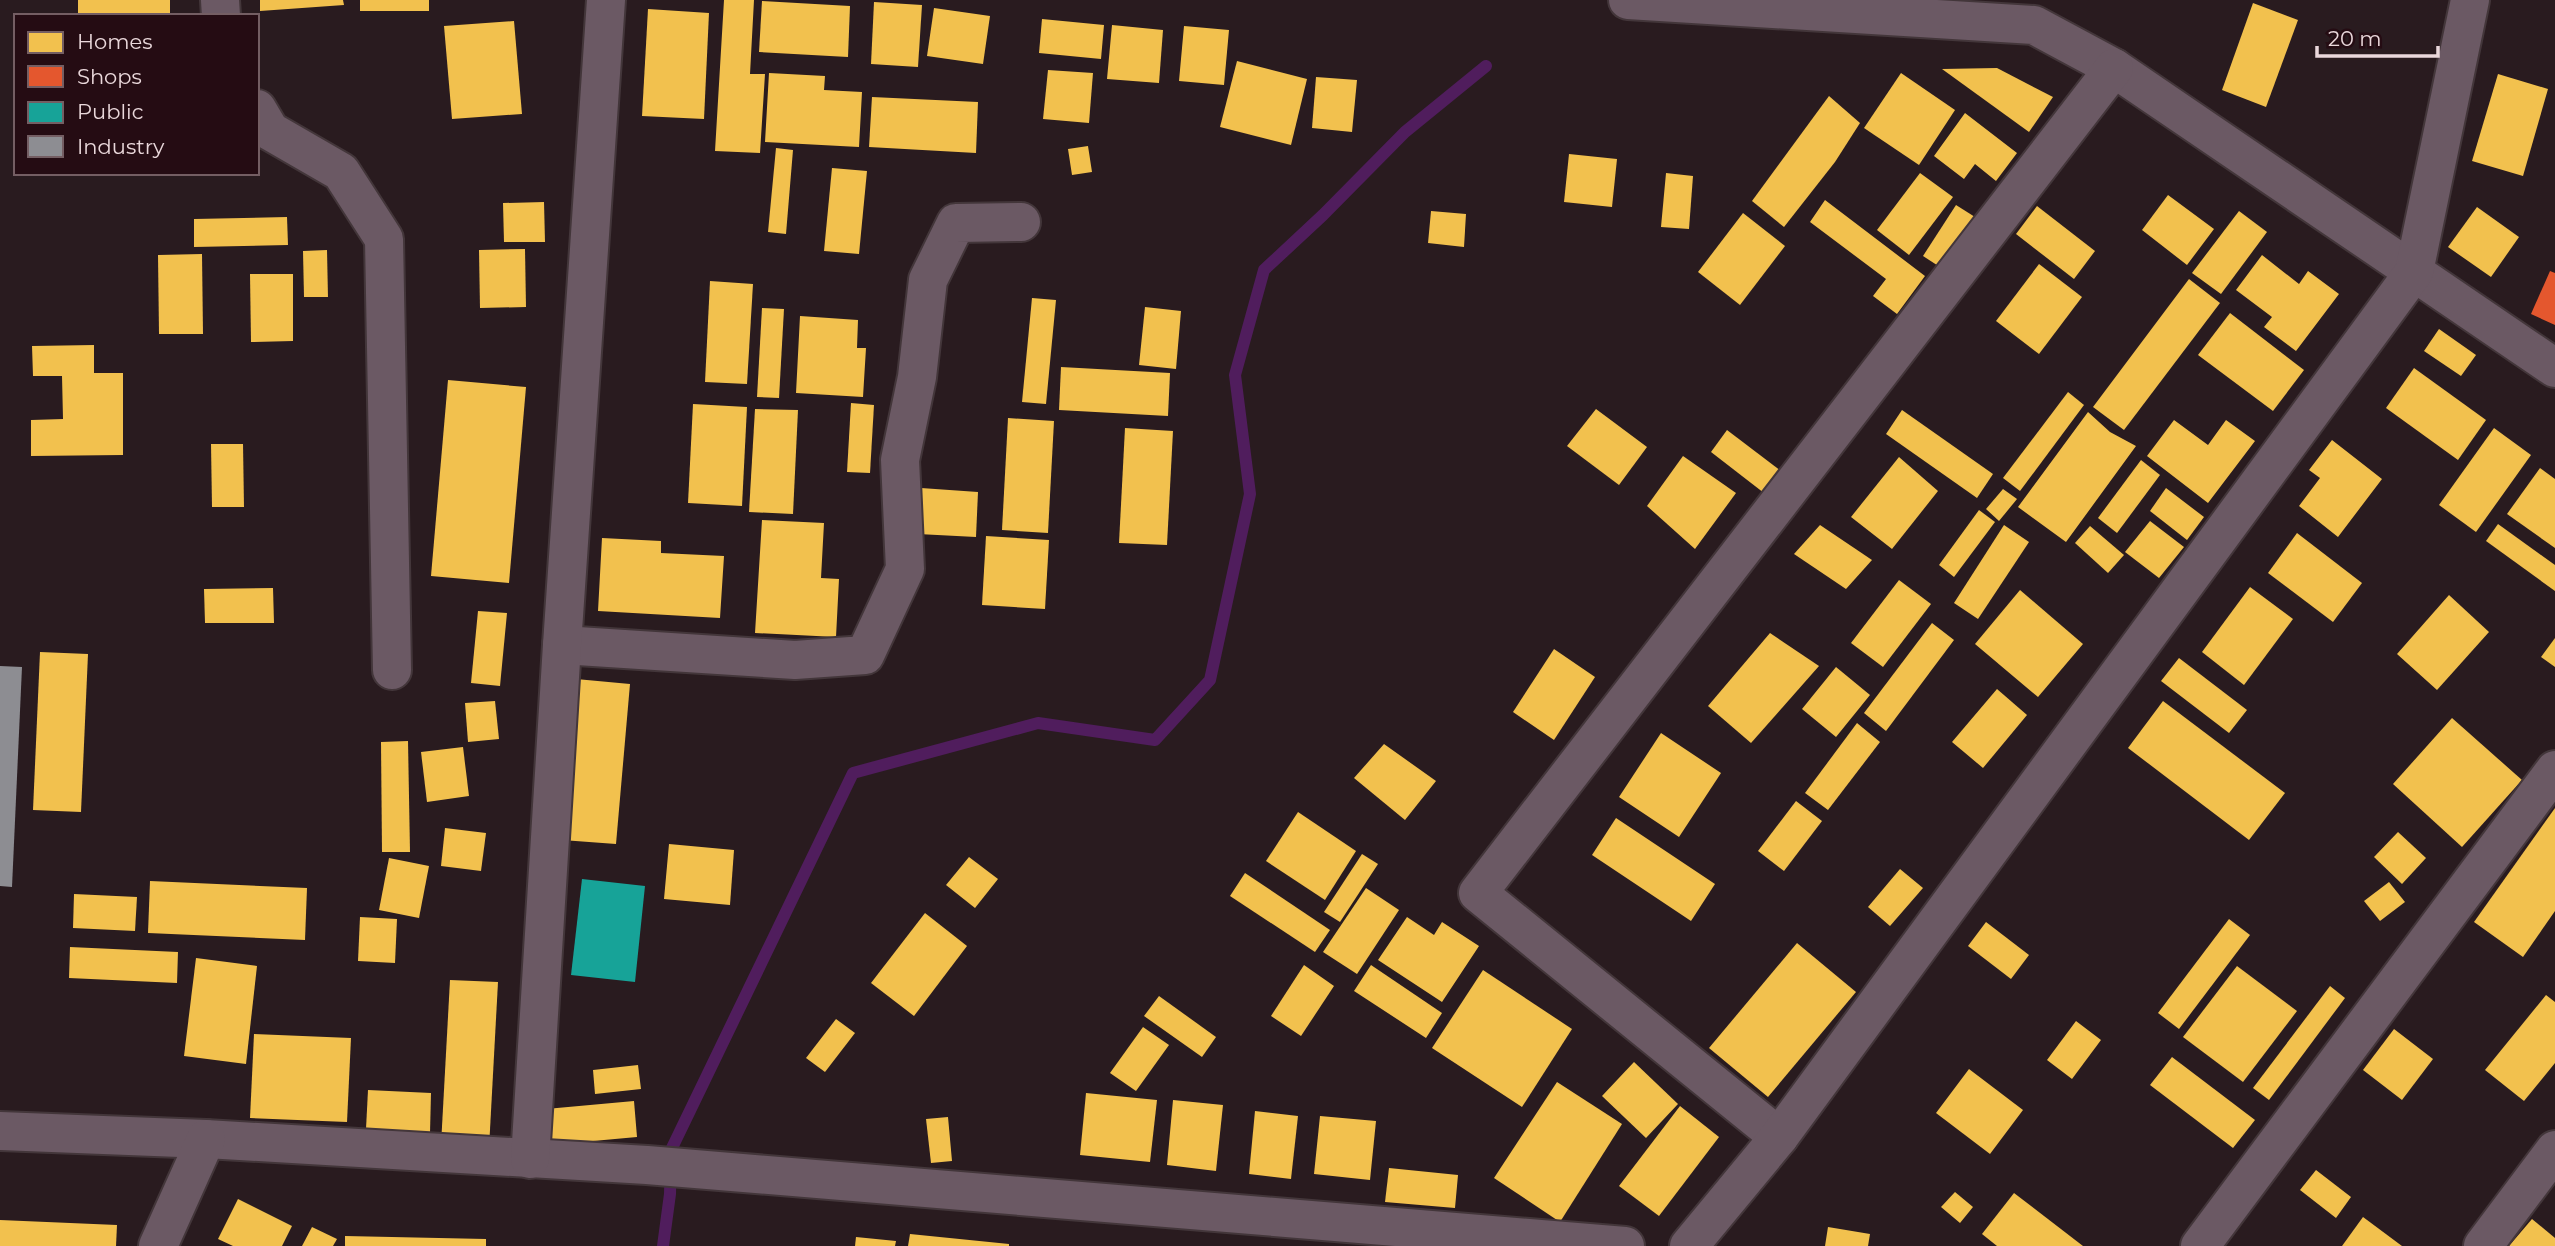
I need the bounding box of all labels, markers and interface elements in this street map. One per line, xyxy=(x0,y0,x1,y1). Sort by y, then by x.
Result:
legend xyxy=(14,14,259,175)
scale bar xyxy=(2317,14,2438,58)
text: 20 m xyxy=(2328,26,2382,51)
text: Homes xyxy=(77,29,152,54)
text: Shops xyxy=(77,64,142,89)
text: Public xyxy=(77,99,144,124)
text: Industry xyxy=(77,134,165,159)

